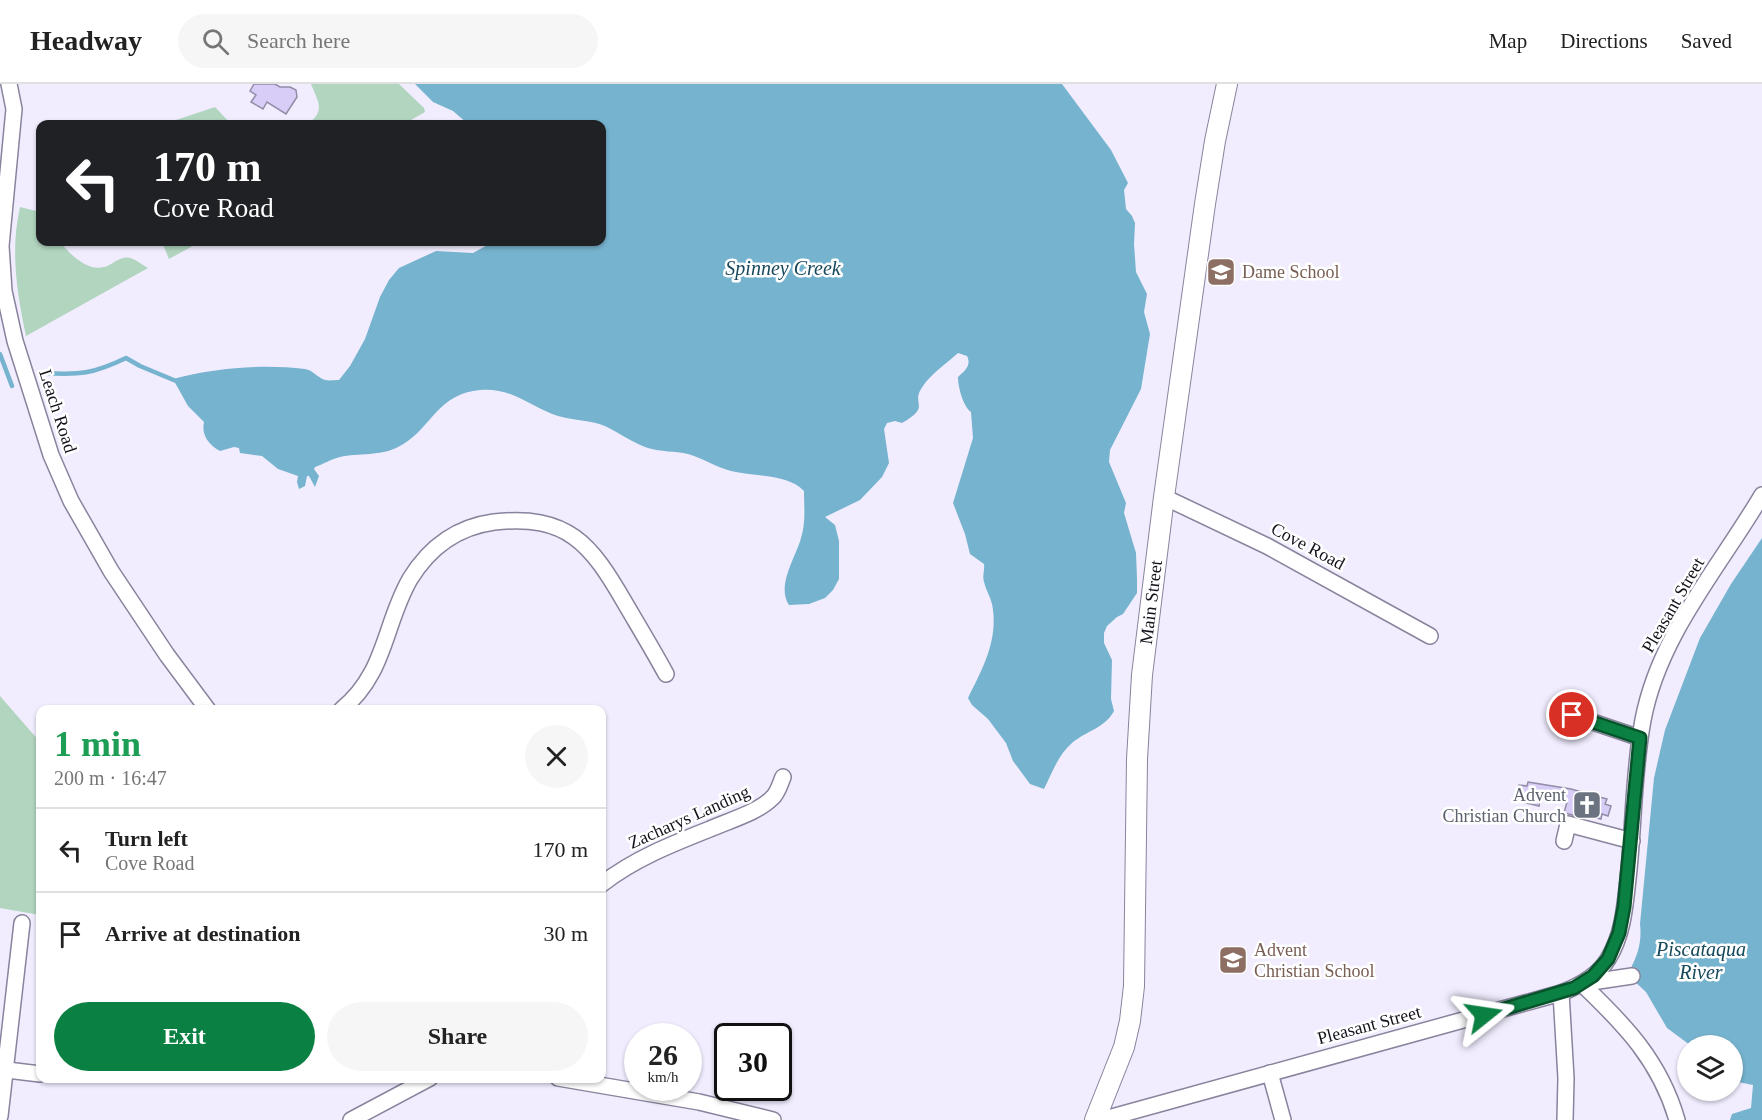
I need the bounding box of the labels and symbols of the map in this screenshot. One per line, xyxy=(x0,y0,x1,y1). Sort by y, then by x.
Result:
school or university icon: Dame School xyxy=(1205,256,1237,288)
water label: Spinney Creek xyxy=(725,257,842,280)
place label: Dame School xyxy=(1242,262,1339,282)
street label: Leach Road xyxy=(35,367,81,455)
street label: Cove Road xyxy=(1268,518,1348,574)
street label: Pleasant Street xyxy=(1638,554,1708,656)
street label: Main Street xyxy=(1136,559,1166,645)
pin xyxy=(1546,689,1597,740)
street label: Zacharys Landing xyxy=(625,781,753,853)
place label: Advent Christian Church xyxy=(1443,785,1566,826)
church icon: Advent Christian Church xyxy=(1571,789,1603,821)
water label: Piscataqua River xyxy=(1655,938,1746,983)
place label: Advent Christian School xyxy=(1254,940,1375,981)
school or university icon: Advent Christian School xyxy=(1217,944,1249,976)
position arrow xyxy=(1452,983,1516,1047)
street label: Pleasant Street xyxy=(1315,1002,1423,1048)
speed limit sign: 30 xyxy=(714,1023,792,1101)

